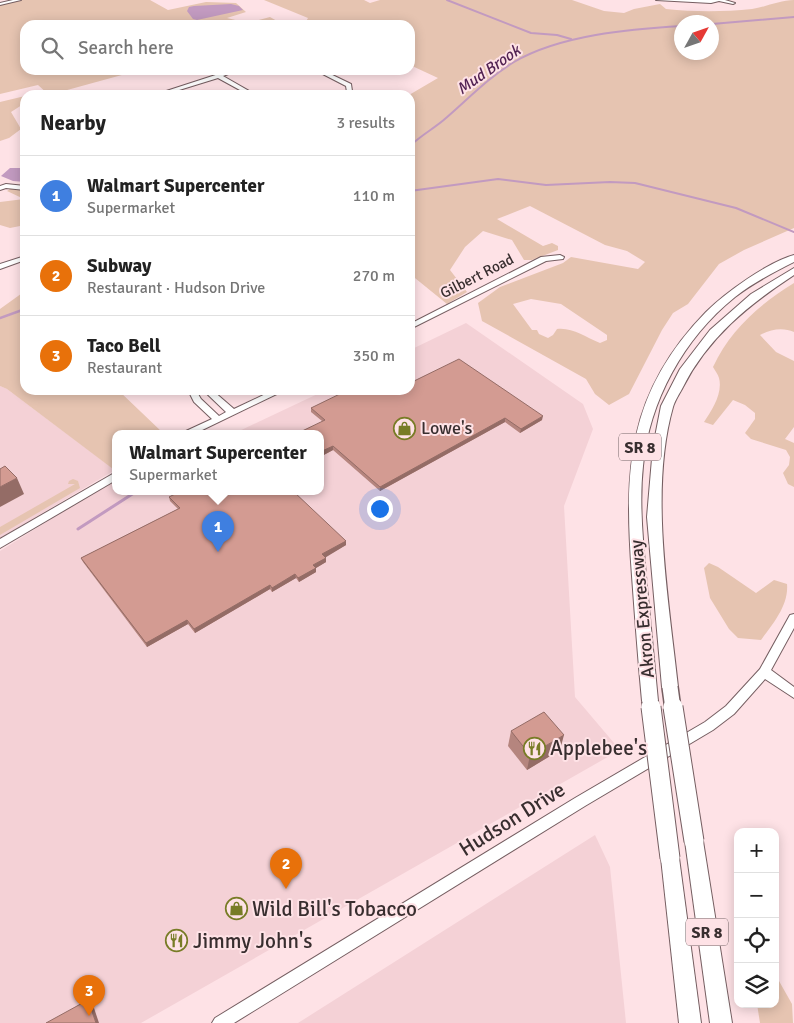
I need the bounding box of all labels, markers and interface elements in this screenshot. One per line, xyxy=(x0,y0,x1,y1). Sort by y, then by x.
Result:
north arrow xyxy=(674,15,719,60)
search box xyxy=(20,20,415,75)
icon: search xyxy=(38,34,66,62)
text: Search here xyxy=(78,36,174,60)
water label: Mud Brook xyxy=(453,39,526,99)
text: Nearby xyxy=(40,110,106,136)
text: 3 results xyxy=(336,113,395,133)
text: Walmart Supercenter xyxy=(87,174,265,198)
text: 1 xyxy=(52,186,60,206)
text: 110 m xyxy=(353,186,395,206)
text: Supermarket xyxy=(87,198,175,218)
street label: Gilbert Road xyxy=(437,250,517,302)
text: Subway xyxy=(87,254,151,278)
text: 2 xyxy=(52,266,60,286)
text: 270 m xyxy=(353,266,395,286)
text: Restaurant · Hudson Drive xyxy=(87,278,265,298)
text: Taco Bell xyxy=(87,334,161,358)
text: 3 xyxy=(52,346,60,366)
text: 350 m xyxy=(353,346,395,366)
text: Restaurant xyxy=(87,358,162,378)
shop icon: Lowe's xyxy=(393,416,417,440)
place label: Lowe's xyxy=(421,417,473,439)
popup xyxy=(112,430,324,495)
road number: SR 8 xyxy=(619,434,661,461)
text: Walmart Supercenter xyxy=(129,441,307,465)
text: Supermarket xyxy=(129,465,217,485)
your location xyxy=(367,496,393,522)
pin: 1 xyxy=(202,511,234,552)
street label: Akron Expressway xyxy=(625,538,659,679)
place label: Applebee's xyxy=(550,735,647,761)
restaurant icon: Applebee's xyxy=(522,736,546,760)
street label: Hudson Drive xyxy=(454,776,570,862)
map controls xyxy=(734,828,779,1008)
button: + xyxy=(734,828,779,873)
pin: 2 xyxy=(270,848,302,889)
button: − xyxy=(734,873,779,918)
place label: Wild Bill's Tobacco xyxy=(252,896,417,922)
shop icon: Wild Bill's Tobacco xyxy=(224,897,248,921)
button: locate xyxy=(734,918,779,963)
road number: SR 8 xyxy=(686,919,728,946)
place label: Jimmy John's xyxy=(193,928,312,954)
restaurant icon: Jimmy John's xyxy=(165,929,189,953)
button: layers xyxy=(734,963,779,1008)
pin: 3 xyxy=(73,975,105,1016)

